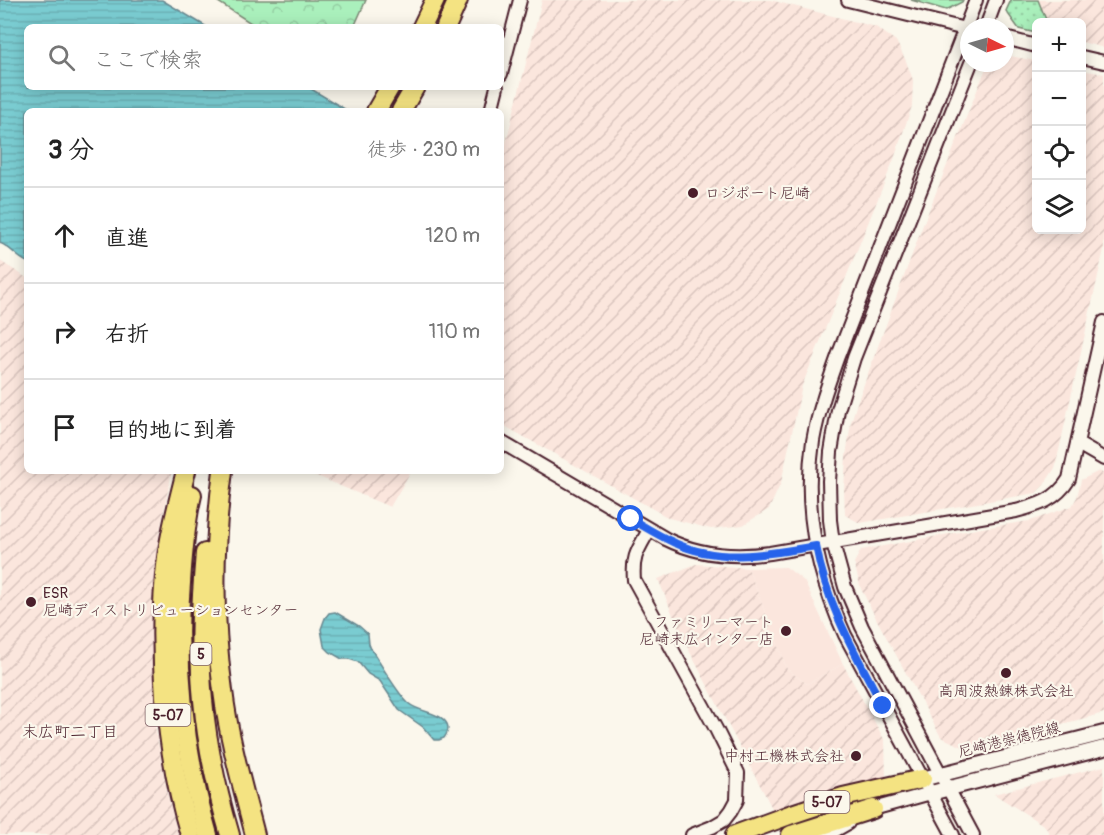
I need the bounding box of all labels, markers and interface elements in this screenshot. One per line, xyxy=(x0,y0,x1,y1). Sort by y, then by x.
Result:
north arrow xyxy=(960,18,1014,72)
map controls xyxy=(1032,18,1086,234)
button: + xyxy=(1032,18,1086,72)
search box xyxy=(24,24,504,90)
icon: search xyxy=(45,41,78,74)
text: ここで検索 xyxy=(93,46,203,74)
button: − xyxy=(1032,72,1086,126)
button: locate xyxy=(1032,126,1086,180)
text: 3 分 xyxy=(48,134,94,166)
text: 徒歩 · 230 m xyxy=(367,137,480,162)
button: layers xyxy=(1032,180,1086,234)
place label: ロジポート尼崎 xyxy=(705,184,810,203)
marker: ロジポート尼崎 xyxy=(686,186,700,200)
icon: ahead xyxy=(48,219,81,252)
text: 120 m xyxy=(425,223,480,248)
text: 直進 xyxy=(105,224,149,252)
icon: right xyxy=(48,315,81,348)
text: 110 m xyxy=(429,319,480,344)
text: 右折 xyxy=(105,320,149,348)
icon: arrive xyxy=(48,411,81,444)
text: 目的地に到着 xyxy=(105,416,237,444)
route start xyxy=(617,505,643,531)
place label: ESR 尼崎ディストリビューションセンター xyxy=(43,584,299,620)
marker: ESR 尼崎ディストリビューションセンター xyxy=(24,595,38,609)
place label: ファミリーマート 尼崎末広インター店 xyxy=(640,613,774,649)
marker: ファミリーマート 尼崎末広インター店 xyxy=(779,624,793,638)
road number: 5 xyxy=(190,643,212,665)
marker: 高周波熱錬株式会社 xyxy=(999,666,1013,680)
place label: 高周波熱錬株式会社 xyxy=(938,682,1074,701)
route end xyxy=(869,692,895,718)
road number: 5-07 xyxy=(146,704,190,726)
street label: 尼崎港崇徳院線 xyxy=(956,718,1062,762)
district label: 末広町二丁目 xyxy=(22,722,118,742)
place label: 中村工機株式会社 xyxy=(724,747,844,766)
marker: 中村工機株式会社 xyxy=(849,749,863,763)
road number: 5-07 xyxy=(804,791,850,813)

